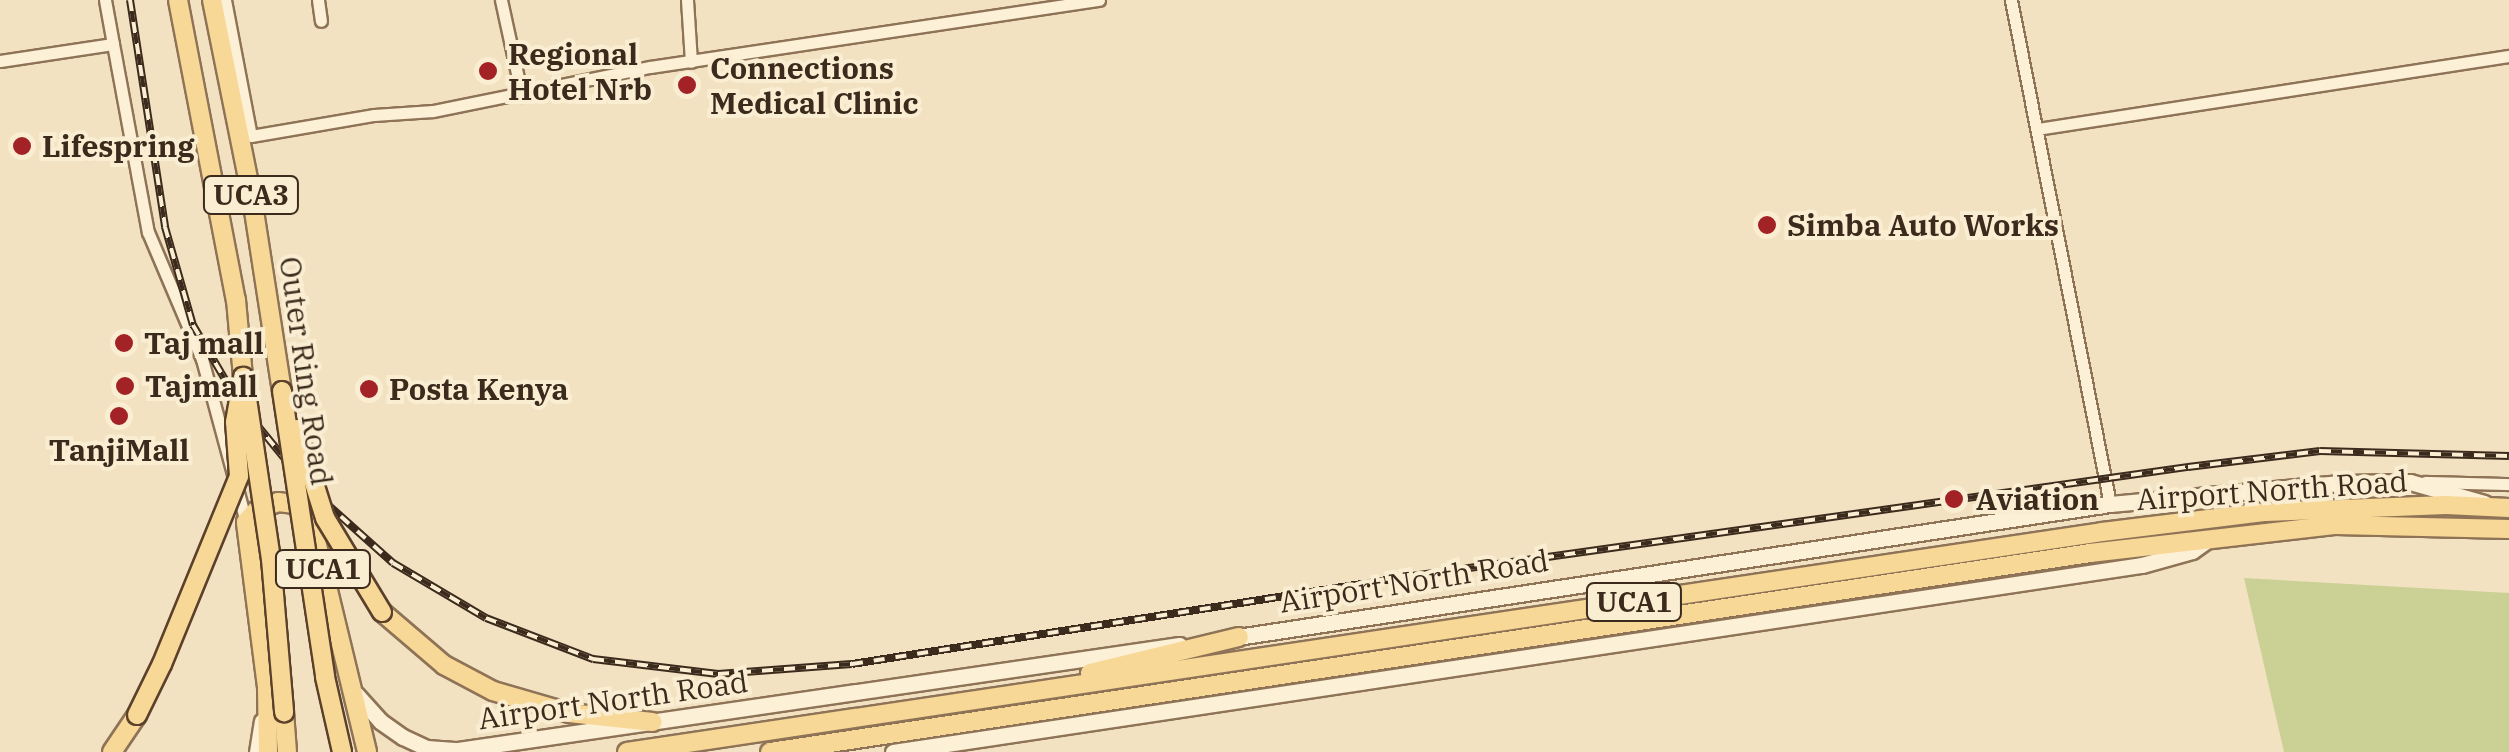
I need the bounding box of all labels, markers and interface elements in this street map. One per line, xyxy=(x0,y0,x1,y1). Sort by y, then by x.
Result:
place label: Regional Hotel Nrb xyxy=(508,36,652,106)
place label: Connections Medical Clinic xyxy=(710,50,919,120)
marker: Regional Hotel Nrb xyxy=(477,60,499,82)
marker: Connections Medical Clinic xyxy=(674,72,700,98)
place label: Lifespring xyxy=(42,128,195,164)
marker: Lifespring xyxy=(11,135,33,157)
road number: UCA3 xyxy=(201,172,301,218)
place label: Simba Auto Works xyxy=(1787,207,2059,243)
marker: Simba Auto Works xyxy=(1756,214,1778,236)
street label: Outer Ring Road xyxy=(272,254,340,488)
place label: Taj mall xyxy=(144,325,264,361)
marker: Taj mall xyxy=(113,332,135,354)
place label: Tajmall xyxy=(145,368,258,404)
place label: Posta Kenya xyxy=(389,371,569,407)
marker: Tajmall xyxy=(114,375,136,397)
marker: Posta Kenya xyxy=(358,378,380,400)
marker: TanjiMall xyxy=(108,405,130,427)
place label: TanjiMall xyxy=(49,432,189,468)
street label: Airport North Road xyxy=(2135,463,2409,517)
place label: Aviation xyxy=(1976,481,2099,517)
marker: Aviation xyxy=(1941,486,1967,512)
street label: Airport North Road xyxy=(1277,542,1551,620)
road number: UCA1 xyxy=(273,546,373,592)
road number: UCA1 xyxy=(1584,579,1684,625)
street label: Airport North Road xyxy=(476,663,750,737)

